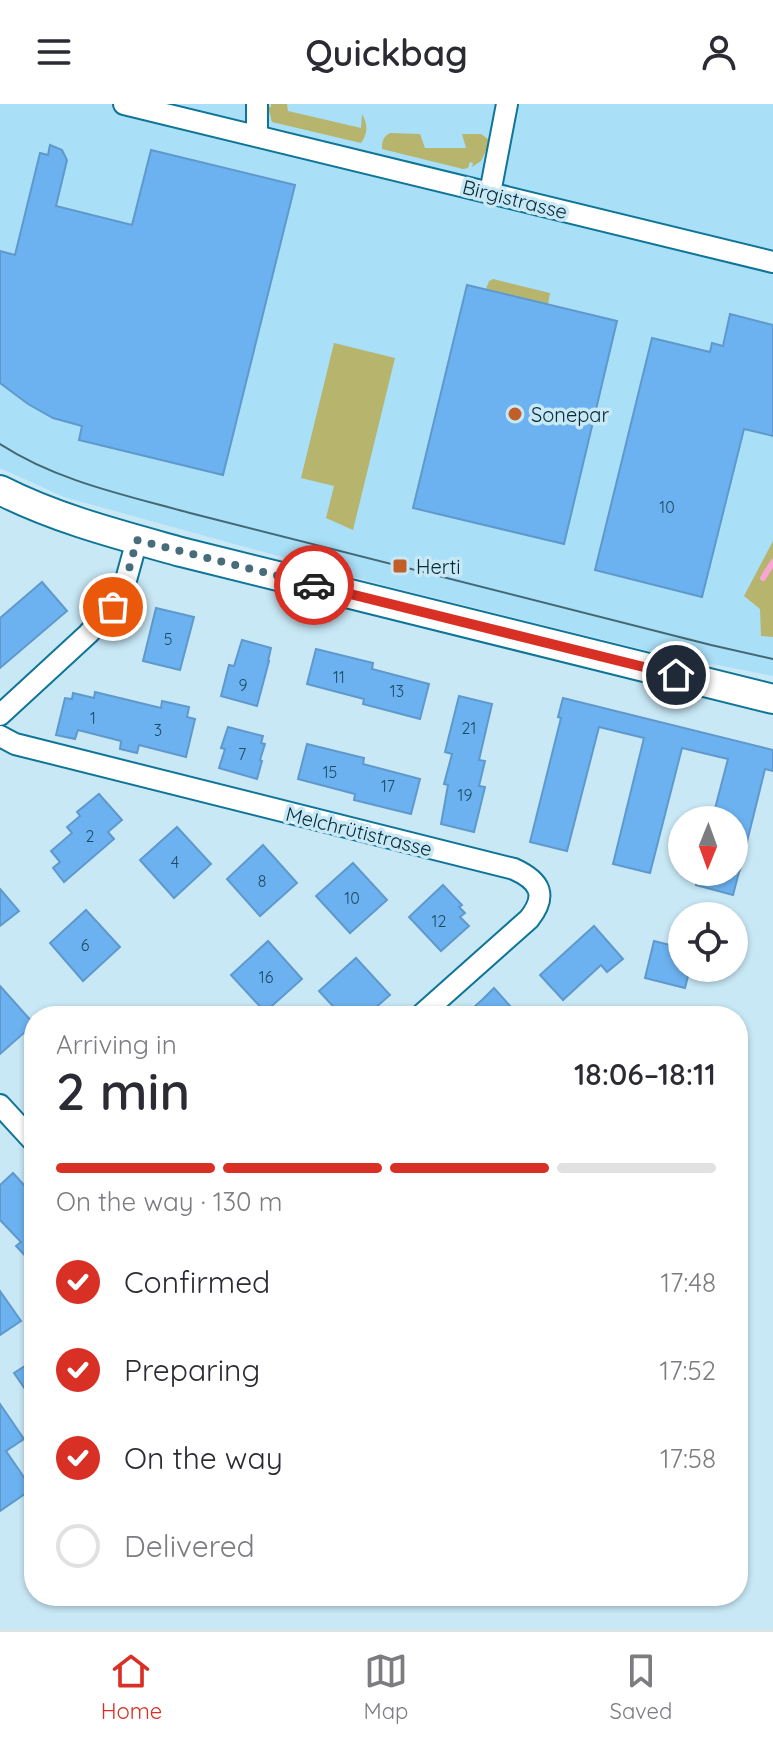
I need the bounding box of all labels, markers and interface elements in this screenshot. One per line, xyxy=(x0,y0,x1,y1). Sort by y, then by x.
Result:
icon: menu xyxy=(32,30,76,74)
text: Quickbag xyxy=(305,30,468,75)
icon: person xyxy=(697,30,741,74)
street label: Birgistrasse xyxy=(460,174,570,224)
place label: Sonepar xyxy=(531,402,609,427)
marker: Sonepar xyxy=(506,405,524,423)
house number: 10 xyxy=(659,497,675,517)
courier xyxy=(274,545,354,625)
place label: Herti xyxy=(416,554,460,579)
marker: Herti xyxy=(391,557,409,575)
icon: car xyxy=(292,563,336,607)
pin xyxy=(79,573,147,641)
icon: bag xyxy=(91,585,135,629)
house number: 5 xyxy=(164,629,172,649)
pin xyxy=(642,641,710,709)
icon: home xyxy=(654,653,698,697)
house number: 11 xyxy=(333,667,345,687)
house number: 9 xyxy=(239,675,248,695)
house number: 13 xyxy=(390,681,404,701)
house number: 1 xyxy=(90,708,96,728)
house number: 21 xyxy=(462,718,476,738)
house number: 3 xyxy=(154,720,162,740)
house number: 7 xyxy=(238,744,246,764)
house number: 15 xyxy=(323,762,337,782)
house number: 17 xyxy=(381,776,395,796)
house number: 19 xyxy=(458,785,472,805)
street label: Melchrütistrasse xyxy=(283,801,435,861)
north arrow xyxy=(668,806,748,886)
map controls xyxy=(668,806,748,982)
house number: 2 xyxy=(86,826,95,846)
house number: 4 xyxy=(171,852,179,872)
house number: 8 xyxy=(258,871,266,891)
house number: 10 xyxy=(344,888,360,908)
button: locate xyxy=(668,902,748,982)
house number: 12 xyxy=(432,911,447,931)
house number: 6 xyxy=(81,935,90,955)
house number: 16 xyxy=(259,967,274,987)
text: Arriving in xyxy=(56,1028,177,1061)
text: 18:06–18:11 xyxy=(574,1055,716,1093)
text: 2 min xyxy=(56,1058,190,1123)
text: On the way · 130 m xyxy=(56,1185,282,1218)
icon: check xyxy=(56,1260,100,1304)
text: Confirmed xyxy=(124,1263,270,1301)
text: 17:48 xyxy=(660,1266,716,1299)
icon: check xyxy=(56,1348,100,1392)
text: Preparing xyxy=(124,1351,260,1389)
text: 17:52 xyxy=(660,1354,716,1387)
icon: check xyxy=(56,1436,100,1480)
text: On the way xyxy=(124,1439,283,1477)
text: 17:58 xyxy=(660,1442,716,1475)
text: Delivered xyxy=(124,1527,255,1565)
tab: Home xyxy=(101,1649,162,1725)
tab: Map xyxy=(364,1649,408,1725)
tab: Saved xyxy=(610,1649,672,1725)

